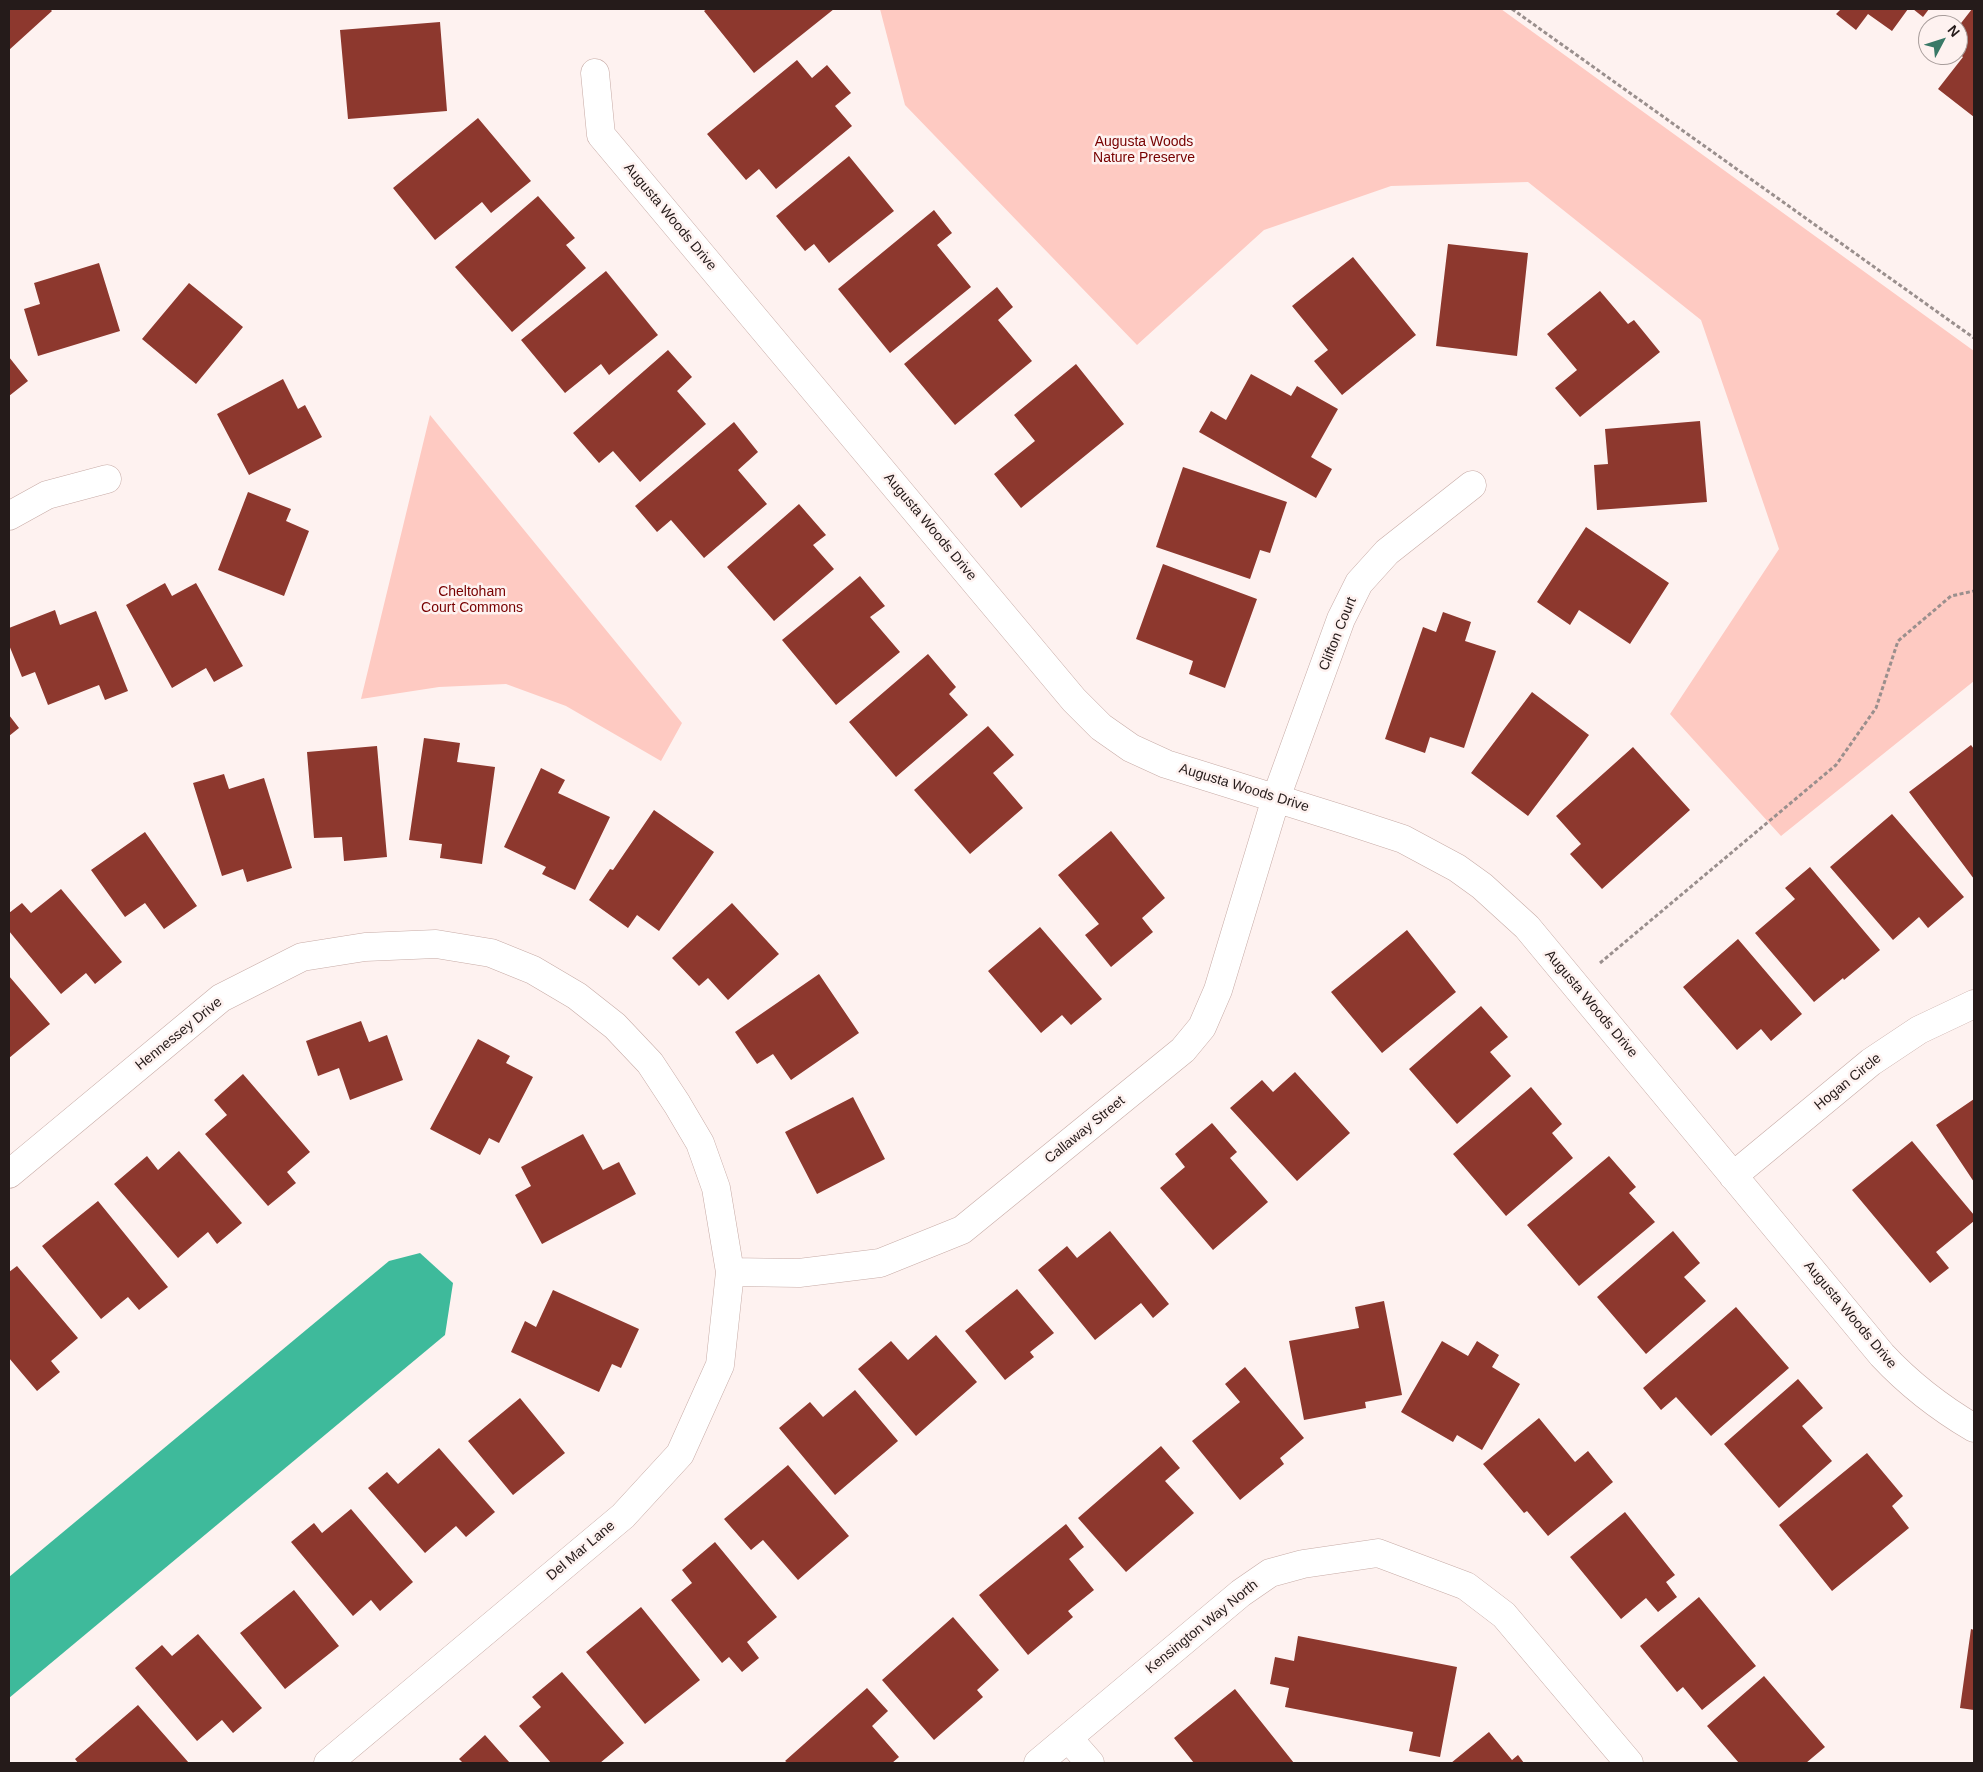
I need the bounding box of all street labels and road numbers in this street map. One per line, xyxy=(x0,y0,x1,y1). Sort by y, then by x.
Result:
street label: Augusta Woods Drive xyxy=(620,160,720,274)
street label: Augusta Woods Drive xyxy=(880,470,980,584)
street label: Clifton Court xyxy=(1316,595,1360,673)
street label: Augusta Woods Drive xyxy=(1177,760,1311,816)
street label: Augusta Woods Drive xyxy=(1541,947,1641,1061)
street label: Hennessey Drive xyxy=(132,994,226,1074)
street label: Hogan Circle xyxy=(1811,1050,1885,1114)
street label: Callaway Street xyxy=(1042,1093,1128,1167)
street label: Augusta Woods Drive xyxy=(1800,1258,1900,1372)
street label: Del Mar Lane xyxy=(543,1518,619,1584)
street label: Kensington Way North xyxy=(1142,1577,1262,1677)

